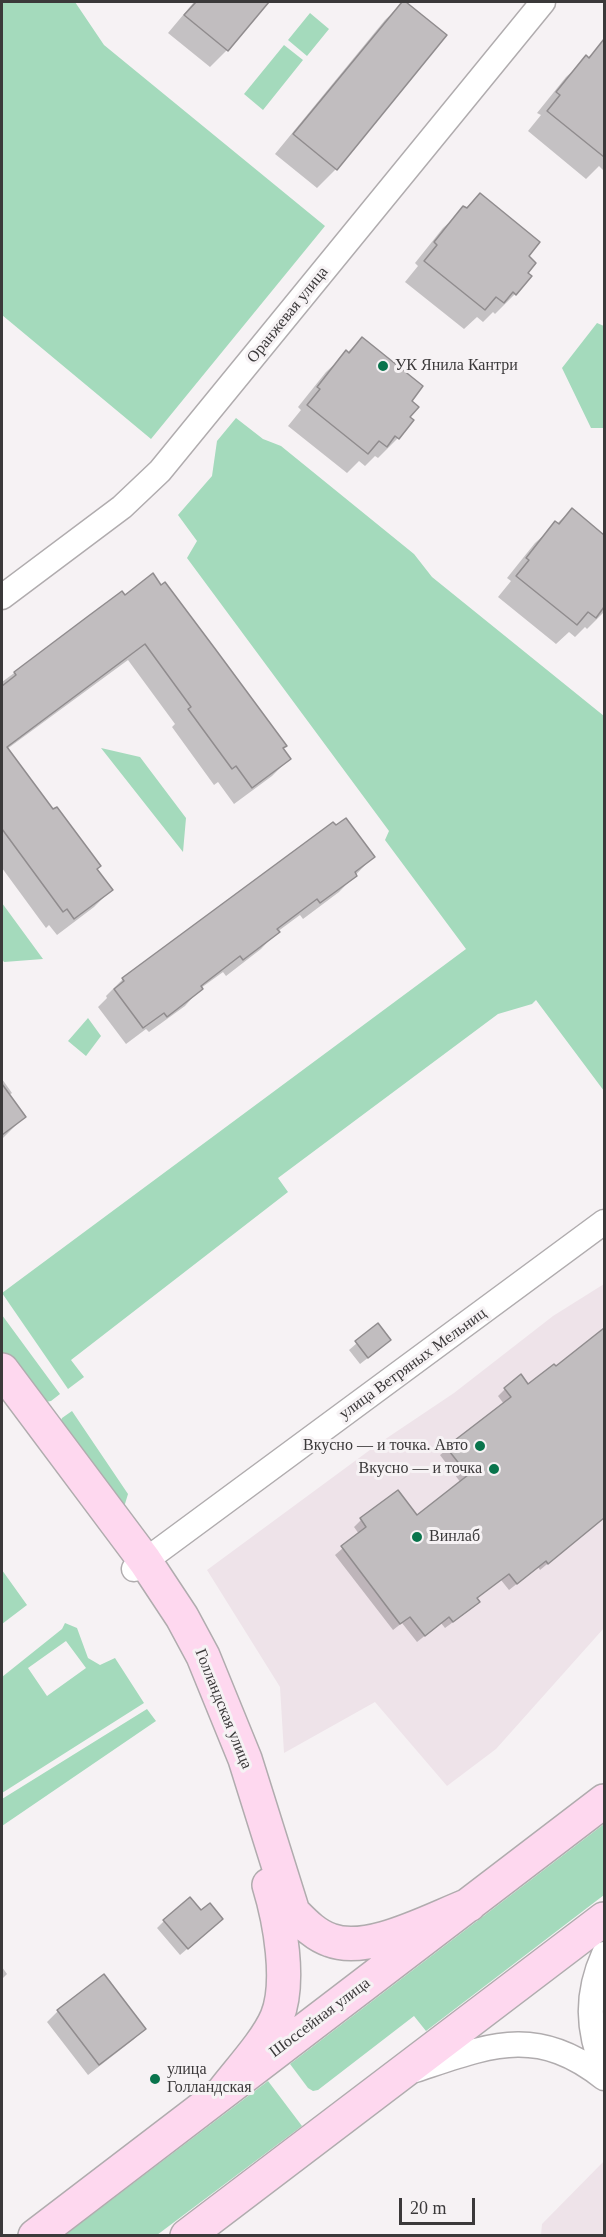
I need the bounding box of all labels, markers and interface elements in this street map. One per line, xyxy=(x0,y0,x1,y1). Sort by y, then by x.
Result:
street label: Оранжевая улица xyxy=(243,263,333,367)
place label: УК Янила Кантри xyxy=(395,356,518,376)
marker: УК Янила Кантри xyxy=(376,359,390,373)
street label: улица Ветряных Мельниц xyxy=(336,1304,490,1424)
place label: Вкусно — и точка. Авто xyxy=(303,1436,468,1456)
marker: Вкусно — и точка. Авто xyxy=(473,1439,487,1453)
place label: Вкусно — и точка xyxy=(359,1459,482,1479)
marker: Вкусно — и точка xyxy=(487,1462,501,1476)
place label: Винлаб xyxy=(429,1527,480,1547)
marker: Винлаб xyxy=(410,1530,424,1544)
street label: Голландская улица xyxy=(190,1646,256,1772)
street label: Шоссейная улица xyxy=(266,1974,374,2062)
place label: улица Голландская xyxy=(167,2060,252,2098)
marker: улица Голландская xyxy=(148,2072,162,2086)
scale bar xyxy=(402,2186,478,2224)
text: 20 m xyxy=(410,2198,447,2218)

